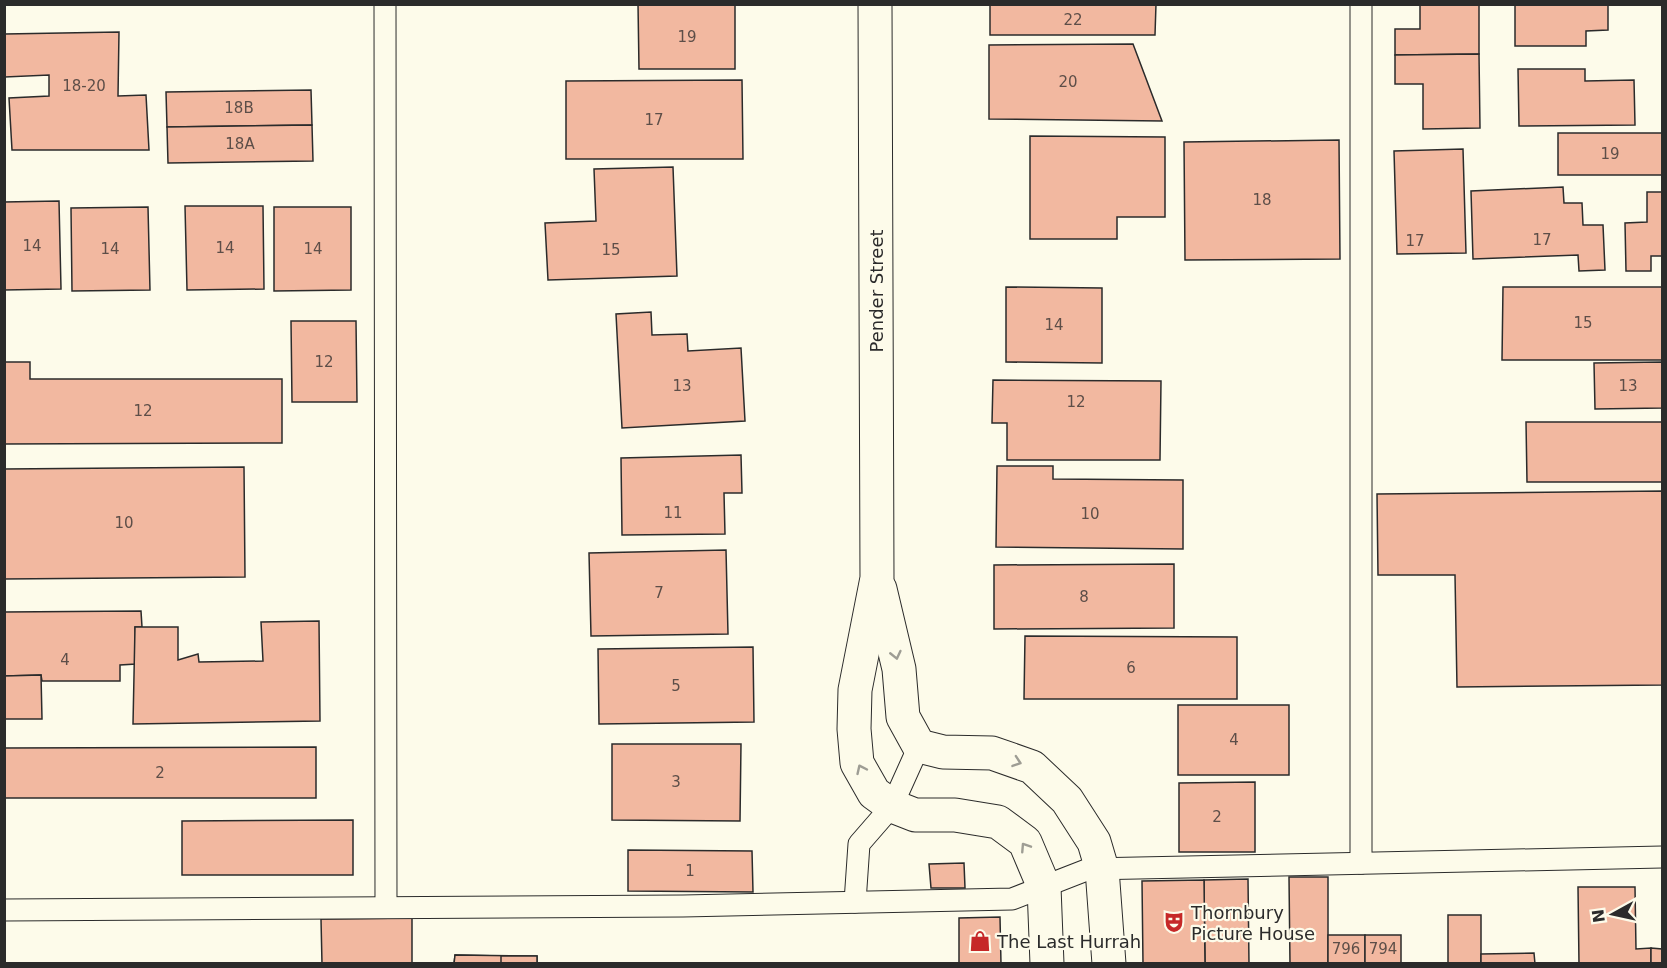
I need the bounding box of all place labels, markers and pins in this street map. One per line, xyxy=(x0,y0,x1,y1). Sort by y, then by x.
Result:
place label: Thornbury Picture House xyxy=(1190,902,1315,944)
theatre icon: Thornbury Picture House xyxy=(1162,910,1186,934)
shop icon: The Last Hurrah xyxy=(968,929,992,953)
place label: The Last Hurrah xyxy=(996,931,1141,952)

